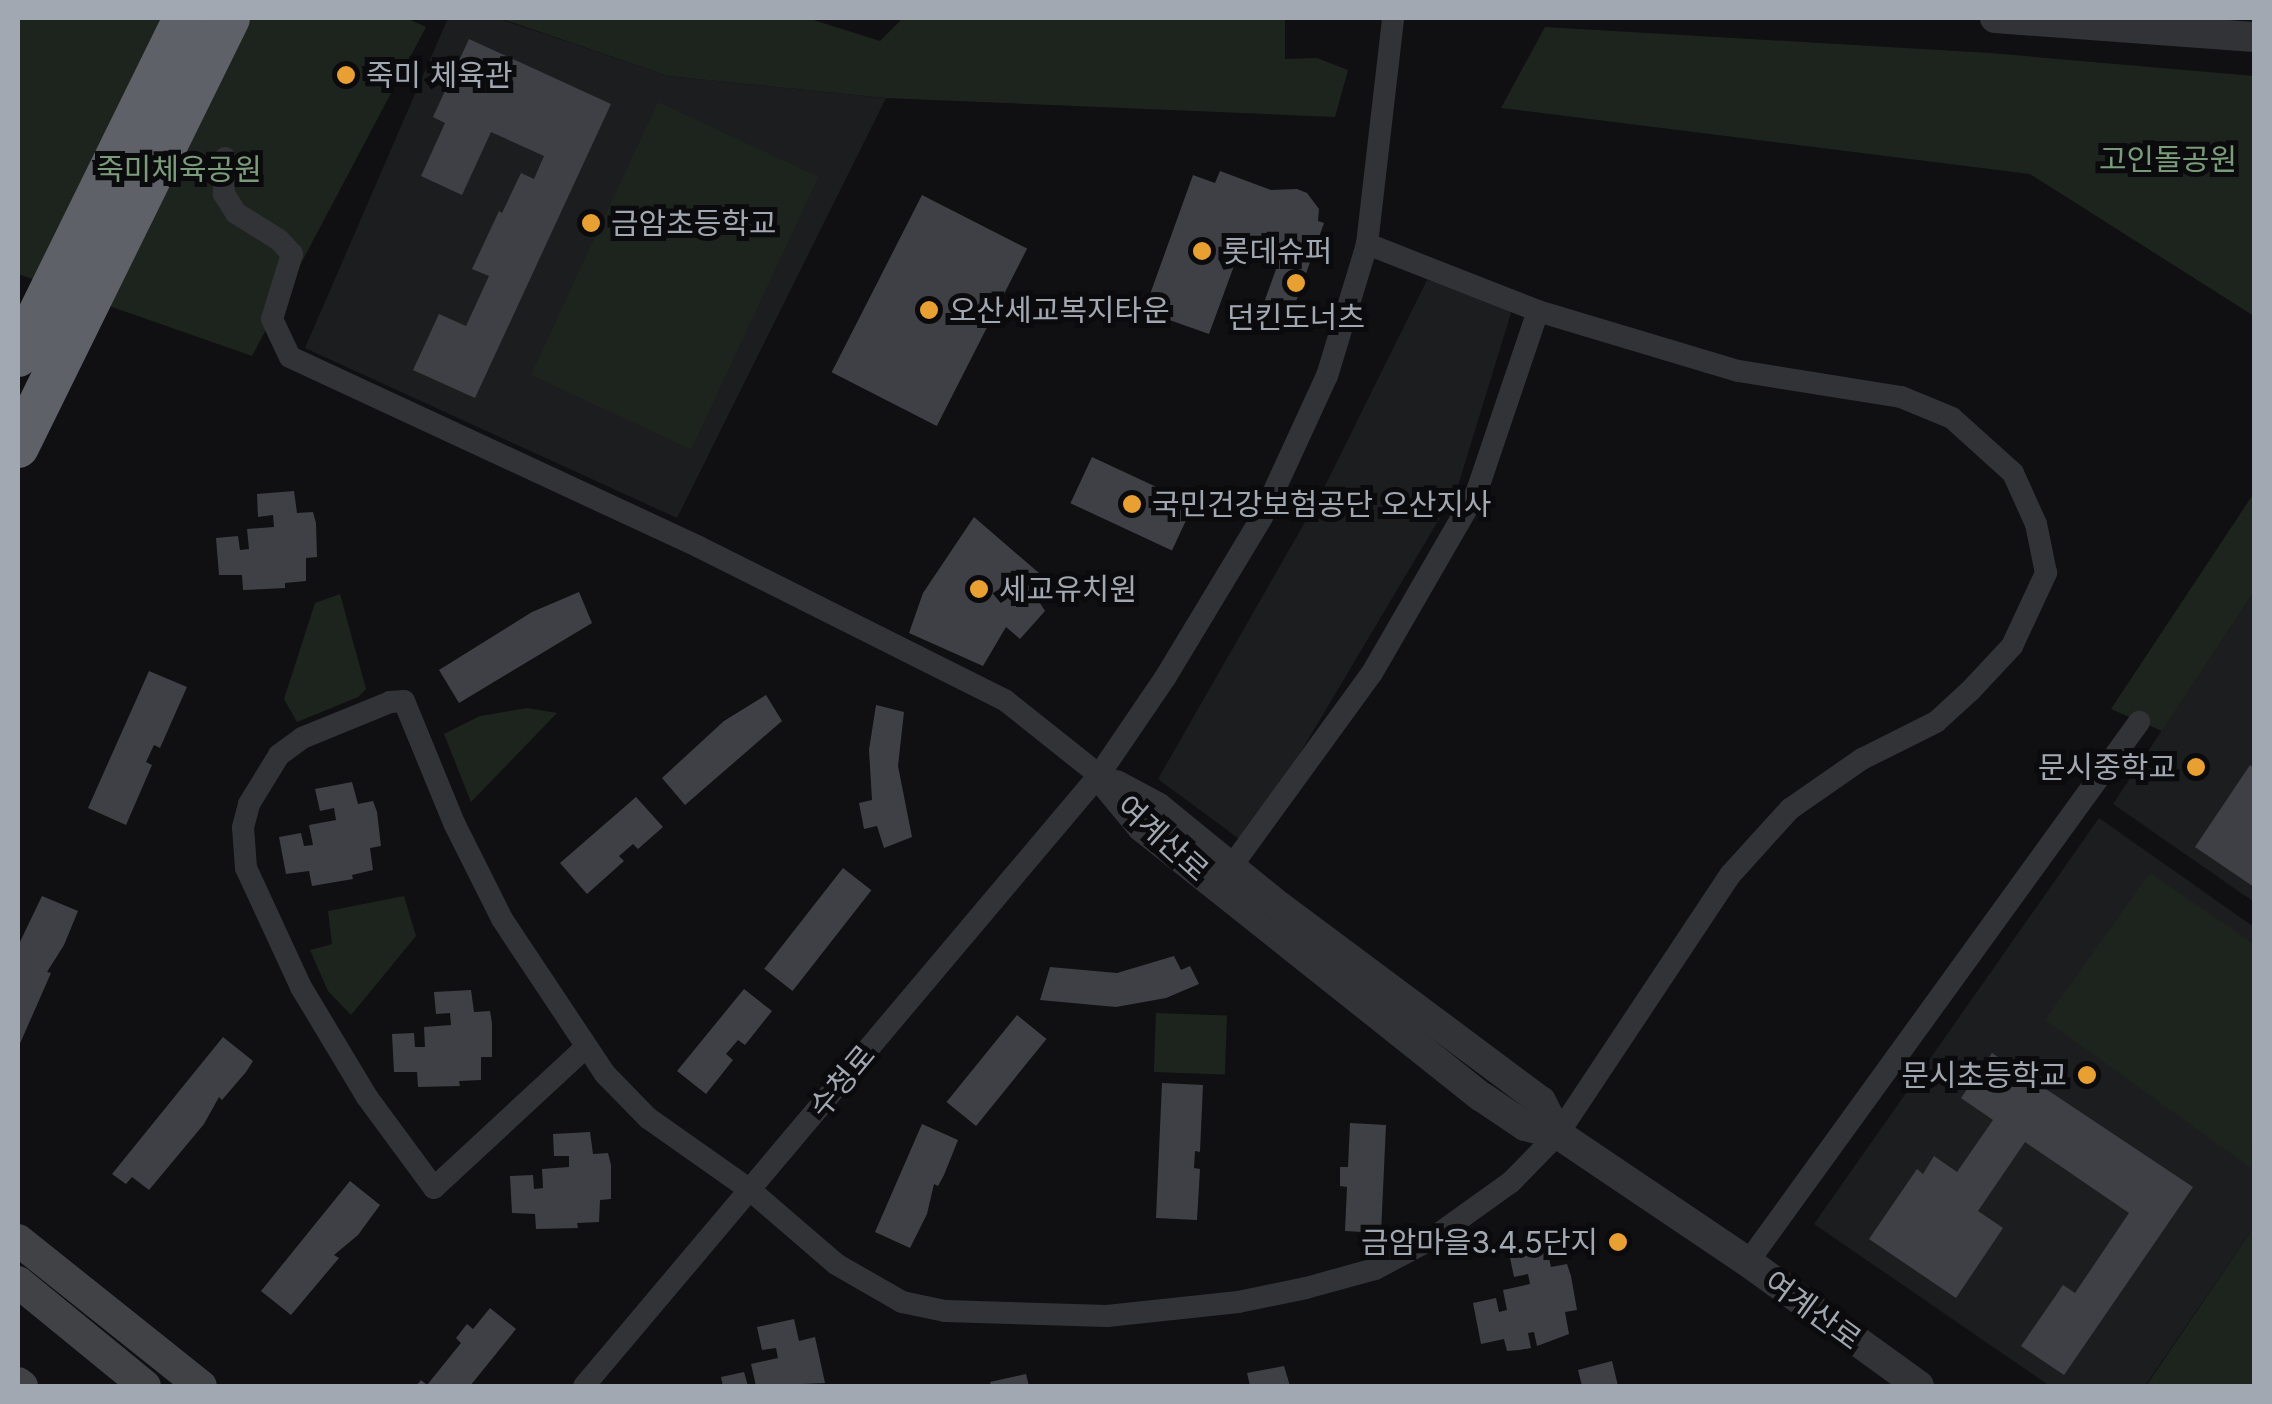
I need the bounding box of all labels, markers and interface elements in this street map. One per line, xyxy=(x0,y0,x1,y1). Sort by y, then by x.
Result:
place label: 죽미 체육관 xyxy=(366,57,512,93)
marker: 죽미 체육관 xyxy=(335,64,357,86)
park label: 고인돌공원 xyxy=(2099,141,2237,177)
park label: 죽미체육공원 xyxy=(96,151,262,187)
place label: 금암초등학교 xyxy=(611,205,777,241)
marker: 금암초등학교 xyxy=(580,212,602,234)
place label: 롯데슈퍼 xyxy=(1222,233,1332,269)
marker: 롯데슈퍼 xyxy=(1191,240,1213,262)
marker: 던킨도너츠 xyxy=(1285,272,1307,294)
place label: 오산세교복지타운 xyxy=(949,292,1170,328)
marker: 오산세교복지타운 xyxy=(918,299,940,321)
place label: 던킨도너츠 xyxy=(1227,299,1365,335)
place label: 국민건강보험공단 오산지사 xyxy=(1152,486,1492,522)
marker: 국민건강보험공단 오산지사 xyxy=(1121,493,1143,515)
place label: 세교유치원 xyxy=(999,571,1137,607)
marker: 세교유치원 xyxy=(968,578,990,600)
place label: 문시중학교 xyxy=(2038,749,2176,785)
marker: 문시중학교 xyxy=(2185,756,2207,778)
street label: 여계산로 xyxy=(1110,788,1216,888)
street label: 수청로 xyxy=(802,1038,882,1124)
place label: 문시초등학교 xyxy=(1901,1057,2067,1093)
marker: 문시초등학교 xyxy=(2076,1064,2098,1086)
place label: 금암마을3.4.5단지 xyxy=(1361,1224,1598,1260)
marker: 금암마을3.4.5단지 xyxy=(1607,1231,1629,1253)
street label: 여계산로 xyxy=(1758,1263,1868,1357)

